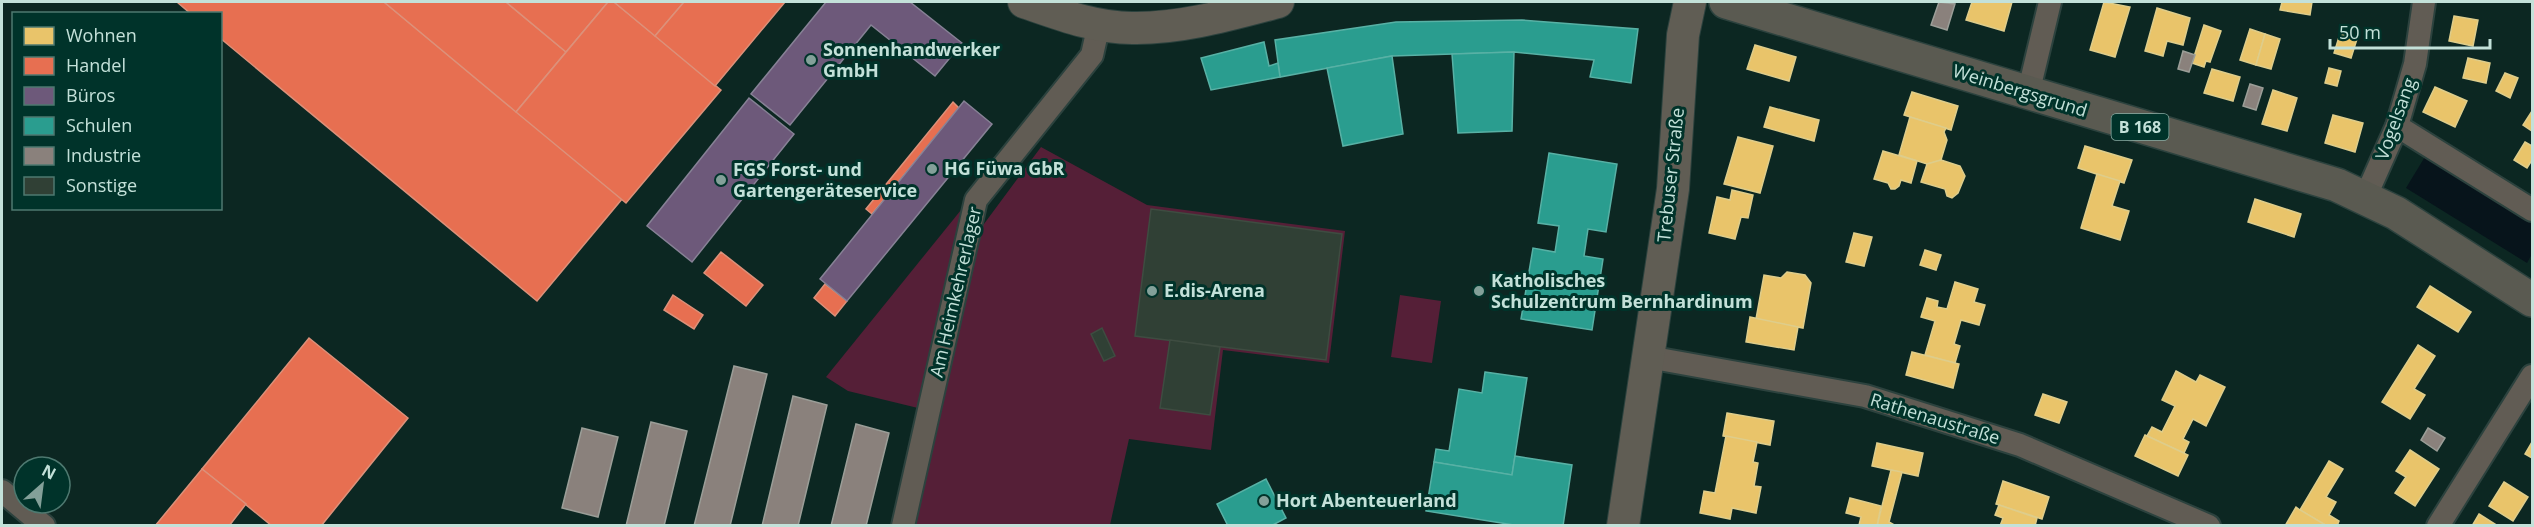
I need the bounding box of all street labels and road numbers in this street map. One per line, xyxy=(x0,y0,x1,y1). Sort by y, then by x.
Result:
street label: Weinbergsgrund xyxy=(1950,58,2090,122)
street label: Vogelsang xyxy=(2369,74,2421,163)
street label: Trebuser Straße xyxy=(1651,106,1689,243)
road number: B 168 xyxy=(2112,114,2168,140)
street label: Am Heimkehrerlager xyxy=(924,203,986,379)
street label: Rathenaustraße xyxy=(1868,387,2003,449)

